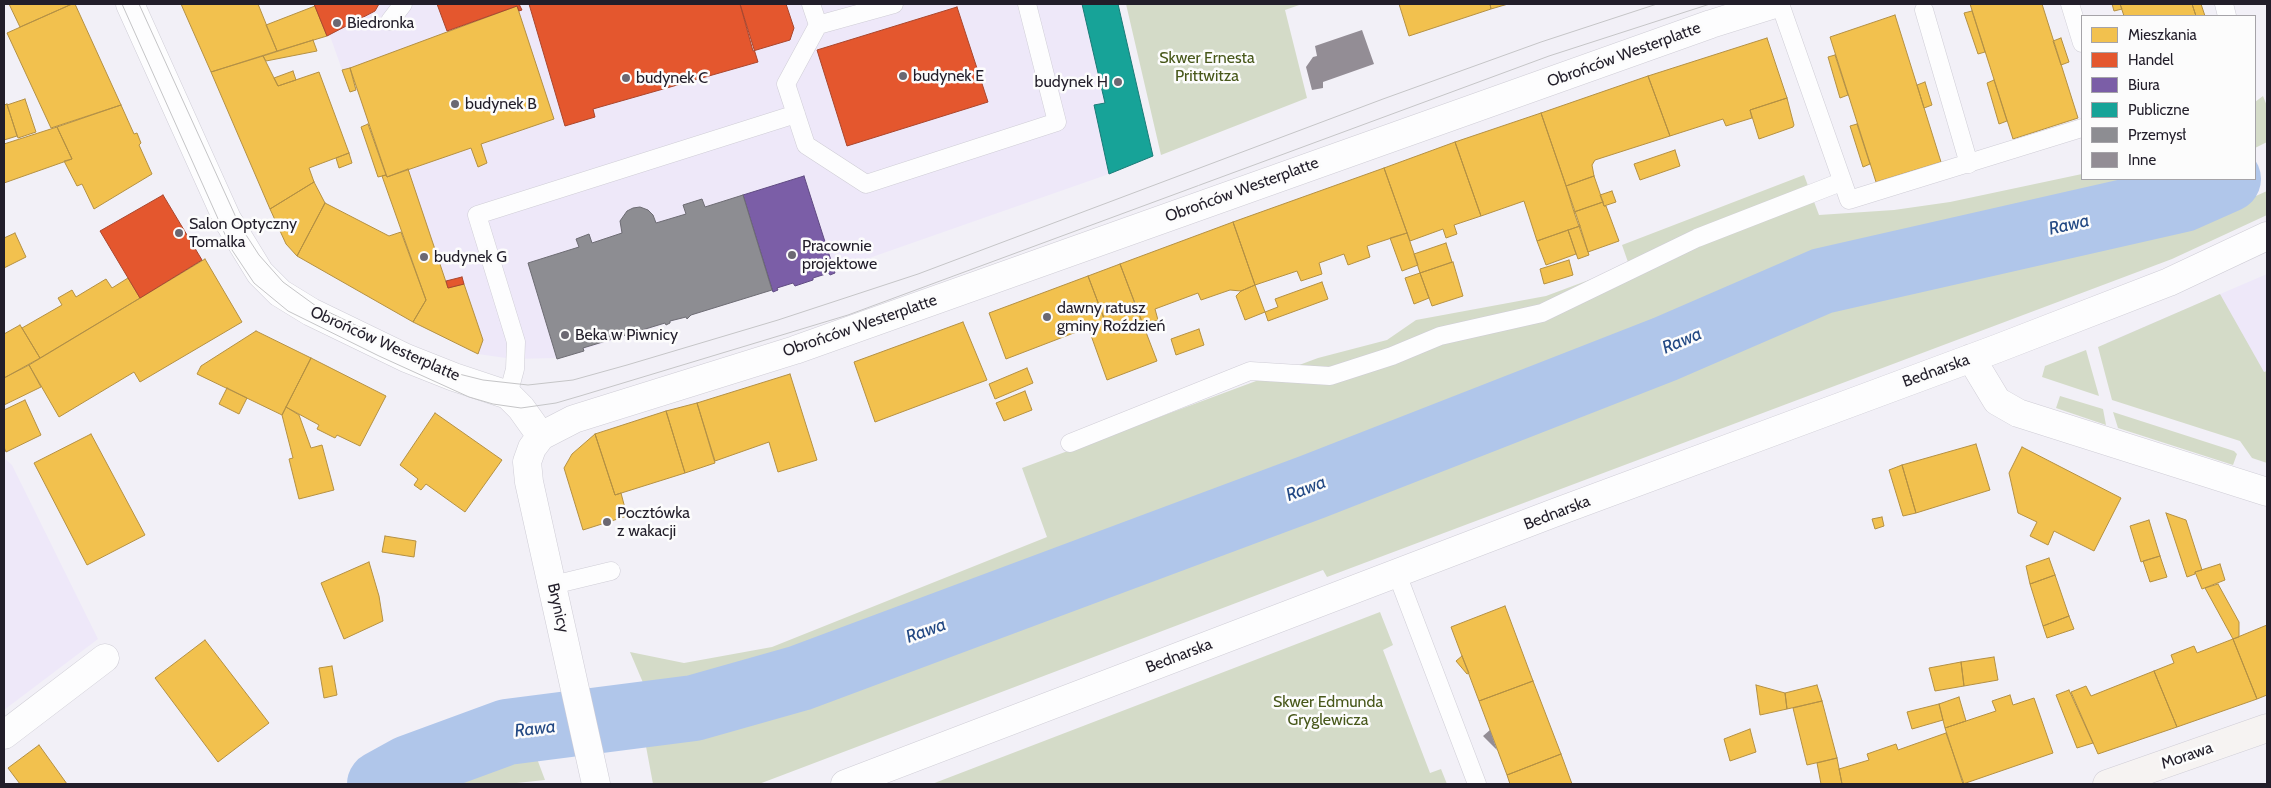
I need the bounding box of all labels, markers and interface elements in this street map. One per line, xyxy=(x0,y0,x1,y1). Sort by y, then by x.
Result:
place label: Biedronka xyxy=(347,13,414,33)
legend xyxy=(2081,15,2256,180)
marker: Biedronka xyxy=(331,17,343,29)
street label: Obrońców Westerplatte xyxy=(1545,18,1703,92)
text: Mieszkania xyxy=(2128,26,2197,44)
park label: Skwer Ernesta Prittwitza xyxy=(1159,48,1255,86)
text: Handel xyxy=(2128,51,2174,69)
place label: budynek E xyxy=(913,66,984,86)
place label: budynek C xyxy=(636,68,708,88)
marker: budynek E xyxy=(897,70,909,82)
marker: budynek C xyxy=(620,72,632,84)
place label: budynek H xyxy=(1035,72,1108,92)
marker: budynek H xyxy=(1112,76,1124,88)
text: Biura xyxy=(2128,76,2160,94)
place label: budynek B xyxy=(465,94,537,114)
marker: budynek B xyxy=(449,98,461,110)
text: Publiczne xyxy=(2128,101,2189,119)
text: Przemysł xyxy=(2128,126,2186,144)
text: Inne xyxy=(2128,151,2156,169)
street label: Obrońców Westerplatte xyxy=(1163,153,1321,227)
water label: Rawa xyxy=(2047,210,2091,240)
place label: Salon Optyczny Tomalka xyxy=(189,214,297,252)
marker: Salon Optyczny Tomalka xyxy=(173,227,185,239)
place label: Pracownie projektowe xyxy=(802,236,877,274)
place label: budynek G xyxy=(434,247,507,267)
marker: Pracownie projektowe xyxy=(786,249,798,261)
marker: budynek G xyxy=(418,251,430,263)
street label: Obrońców Westerplatte xyxy=(780,291,940,361)
place label: dawny ratusz gminy Roździeń xyxy=(1057,298,1165,336)
street label: Obrońców Westerplatte xyxy=(307,302,463,386)
marker: dawny ratusz gminy Roździeń xyxy=(1041,311,1053,323)
water label: Rawa xyxy=(1659,323,1705,359)
place label: Beka w Piwnicy xyxy=(575,325,678,345)
marker: Beka w Piwnicy xyxy=(559,329,571,341)
street label: Bednarska xyxy=(1900,350,1972,392)
water label: Rawa xyxy=(1283,472,1329,506)
street label: Bednarska xyxy=(1521,492,1593,534)
place label: Pocztówka z wakacji xyxy=(617,503,690,541)
marker: Pocztówka z wakacji xyxy=(601,516,613,528)
street label: Brynicy xyxy=(543,581,573,635)
water label: Rawa xyxy=(903,614,949,648)
street label: Bednarska xyxy=(1143,635,1215,677)
park label: Skwer Edmunda Gryglewicza xyxy=(1273,692,1383,730)
water label: Rawa xyxy=(513,716,557,742)
street label: Morawa xyxy=(2159,738,2215,774)

